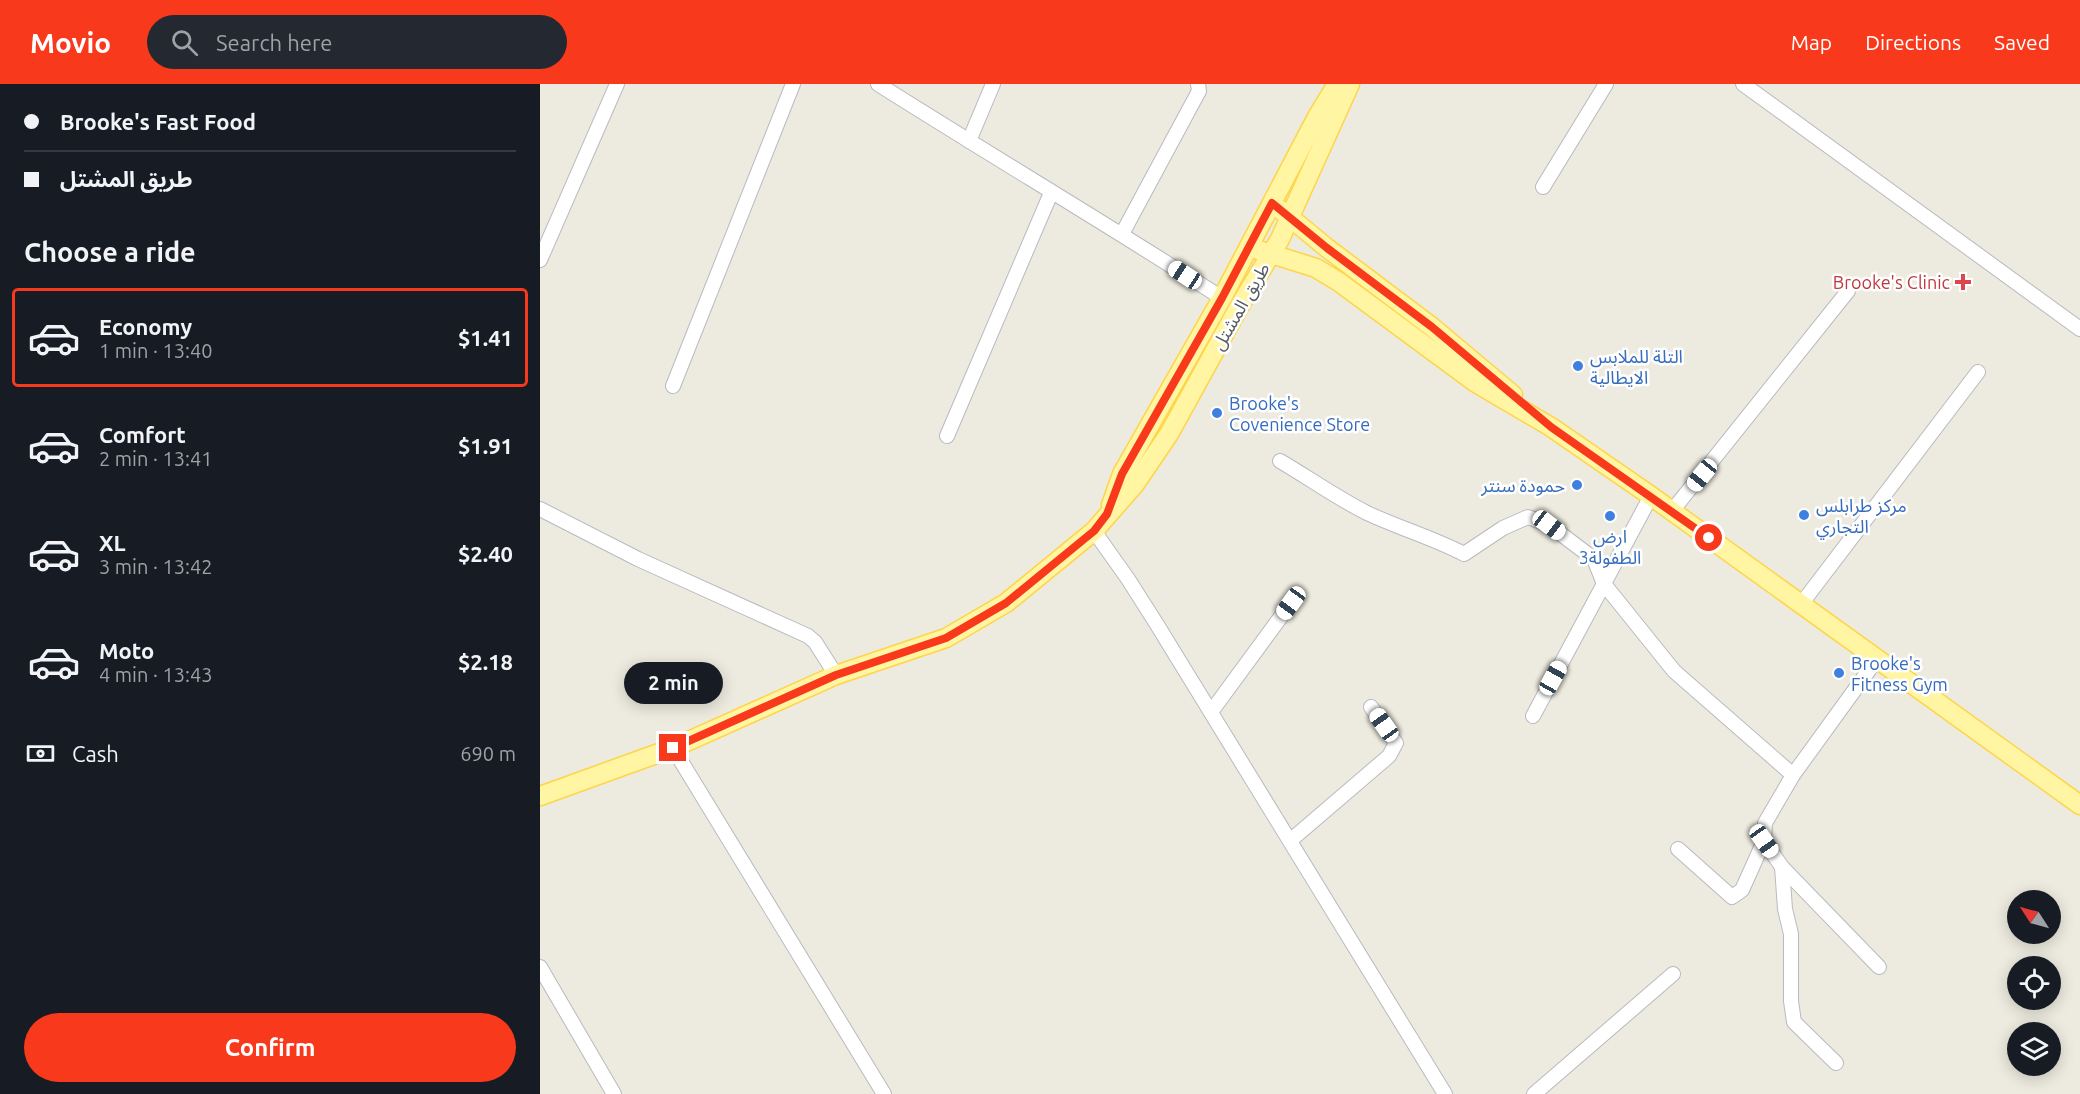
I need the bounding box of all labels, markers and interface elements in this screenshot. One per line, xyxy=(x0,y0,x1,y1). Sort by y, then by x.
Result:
search box xyxy=(147,15,567,69)
icon: search xyxy=(168,26,201,59)
text: Movio xyxy=(30,27,111,58)
text: Search here xyxy=(216,30,332,55)
text: Map xyxy=(1791,30,1832,54)
text: Directions xyxy=(1865,30,1961,54)
text: Saved xyxy=(1994,30,2050,54)
text: Brooke's Fast Food xyxy=(60,109,256,134)
text: طريق المشتل xyxy=(60,166,192,191)
text: Choose a ride xyxy=(24,237,196,267)
car xyxy=(1165,258,1205,292)
street label: طريق المشتل xyxy=(1207,259,1275,354)
place label: Brooke's Clinic xyxy=(1833,272,1950,292)
marker: Brooke's Clinic xyxy=(1954,273,1972,291)
icon: car xyxy=(27,311,81,365)
text: Economy xyxy=(99,314,192,339)
text: $1.41 xyxy=(458,325,513,350)
text: 1 min · 13:40 xyxy=(99,339,213,362)
place label: التلة للملابس الايطالية xyxy=(1590,346,1683,387)
marker: التلة للملابس الايطالية xyxy=(1571,359,1585,373)
place label: Brooke's Covenience Store xyxy=(1229,393,1370,434)
marker: Brooke's Covenience Store xyxy=(1210,406,1224,420)
icon: car xyxy=(27,419,81,473)
text: Comfort xyxy=(99,422,186,447)
text: $1.91 xyxy=(458,433,513,458)
text: 2 min · 13:41 xyxy=(99,447,213,470)
car xyxy=(1684,455,1720,495)
place label: حمودة سنتر xyxy=(1480,475,1565,497)
marker: حمودة سنتر xyxy=(1570,478,1584,492)
place label: مركز طرابلس التجاري xyxy=(1816,495,1907,540)
car xyxy=(1529,507,1569,543)
marker: مركز طرابلس التجاري xyxy=(1797,508,1811,522)
marker: ارض الطفولة3 xyxy=(1603,509,1617,523)
route start xyxy=(1695,524,1722,551)
place label: ارض الطفولة3 xyxy=(1579,526,1641,569)
icon: car xyxy=(27,527,81,581)
text: XL xyxy=(99,530,126,555)
text: $2.40 xyxy=(458,541,513,566)
text: 3 min · 13:42 xyxy=(99,555,213,578)
car xyxy=(1273,583,1309,623)
icon: car xyxy=(27,635,81,689)
text: Moto xyxy=(99,638,154,663)
text: $2.18 xyxy=(458,649,513,674)
place label: Brooke's Fitness Gym xyxy=(1851,653,1948,694)
car xyxy=(1536,658,1570,698)
callout: 2 min xyxy=(624,661,722,703)
text: 4 min · 13:43 xyxy=(99,663,213,686)
marker: Brooke's Fitness Gym xyxy=(1832,666,1846,680)
text: 2 min xyxy=(648,671,699,694)
car xyxy=(1366,705,1402,745)
route end xyxy=(659,734,686,761)
icon: cash xyxy=(24,737,57,770)
text: Cash xyxy=(72,741,119,766)
text: 690 m xyxy=(460,742,516,765)
car xyxy=(1746,821,1782,861)
north arrow xyxy=(2007,890,2061,944)
map controls xyxy=(2007,890,2061,1076)
button: locate xyxy=(2007,956,2061,1010)
button: Confirm xyxy=(24,1013,516,1082)
button: layers xyxy=(2007,1022,2061,1076)

